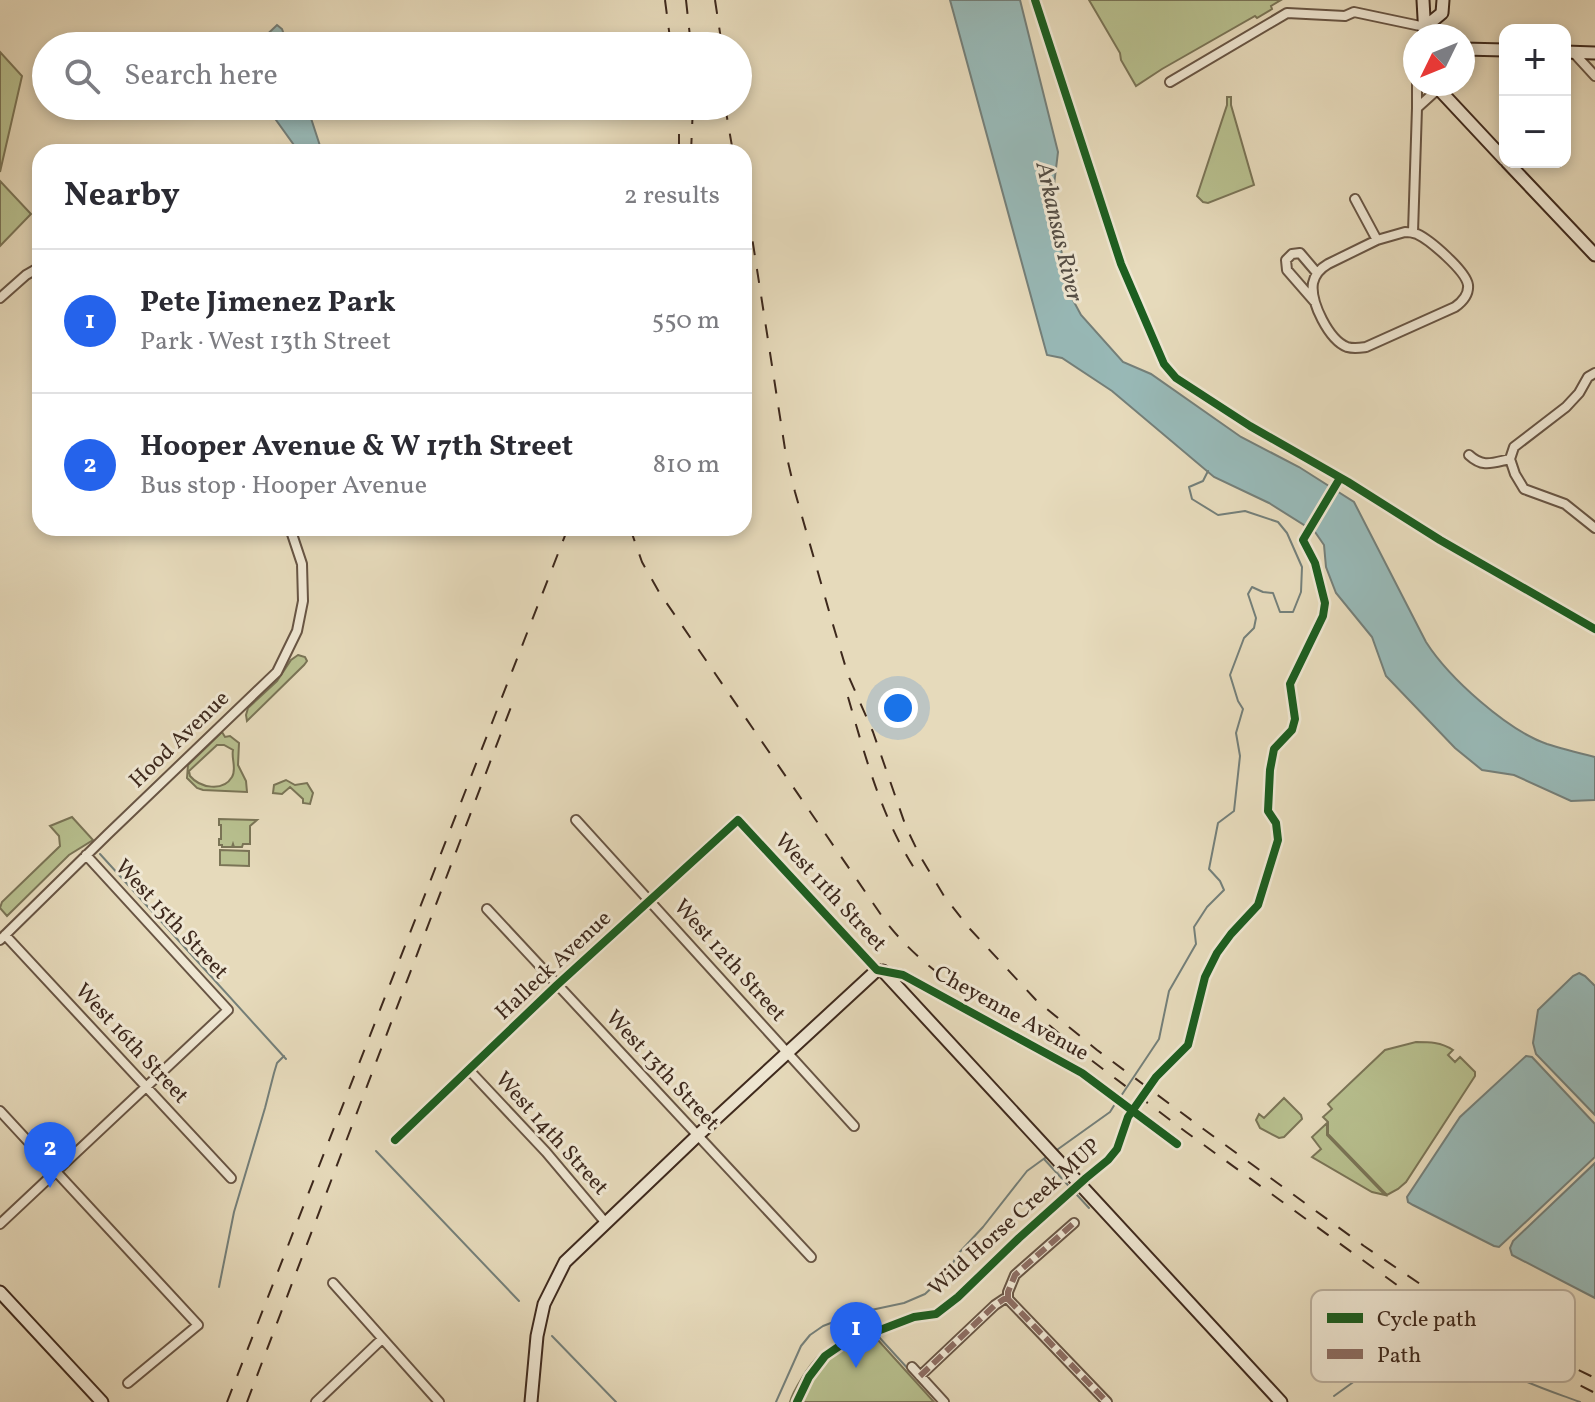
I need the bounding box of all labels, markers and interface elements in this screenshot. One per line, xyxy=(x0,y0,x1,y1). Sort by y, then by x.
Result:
north arrow xyxy=(1403,24,1475,96)
map controls xyxy=(1499,24,1571,168)
button: + xyxy=(1499,24,1571,96)
search box xyxy=(32,32,752,120)
icon: search xyxy=(60,54,104,98)
text: Search here xyxy=(124,55,278,97)
button: − xyxy=(1499,96,1571,168)
water label: Arkansas River xyxy=(1025,158,1091,306)
text: Nearby xyxy=(64,173,180,220)
text: 2 results xyxy=(624,178,720,214)
text: Pete Jimenez Park xyxy=(140,282,396,324)
text: 1 xyxy=(85,303,95,339)
text: 550 m xyxy=(652,303,720,339)
text: Park · West 13th Street xyxy=(140,324,391,360)
text: Hooper Avenue & W 17th Street xyxy=(140,426,573,468)
text: 2 xyxy=(83,447,97,483)
text: 810 m xyxy=(653,447,720,483)
text: Bus stop · Hooper Avenue xyxy=(140,468,427,504)
street label: Hood Avenue xyxy=(123,684,237,796)
your location xyxy=(878,688,918,728)
street label: West 11th Street xyxy=(767,827,893,959)
street label: West 15th Street xyxy=(107,853,235,987)
street label: West 12th Street xyxy=(665,893,793,1029)
street label: Halleck Avenue xyxy=(489,904,619,1028)
street label: Cheyenne Avenue xyxy=(928,959,1094,1069)
street label: West 16th Street xyxy=(67,977,195,1111)
street label: West 13th Street xyxy=(598,1004,726,1138)
street label: West 14th Street xyxy=(487,1065,615,1203)
pin: 2 xyxy=(24,1122,76,1188)
street label: Wild Horse Creek MUP xyxy=(922,1132,1108,1304)
legend xyxy=(1311,1290,1575,1382)
pin: 1 xyxy=(830,1302,882,1368)
text: Cycle path xyxy=(1377,1305,1477,1336)
text: Path xyxy=(1377,1341,1421,1372)

